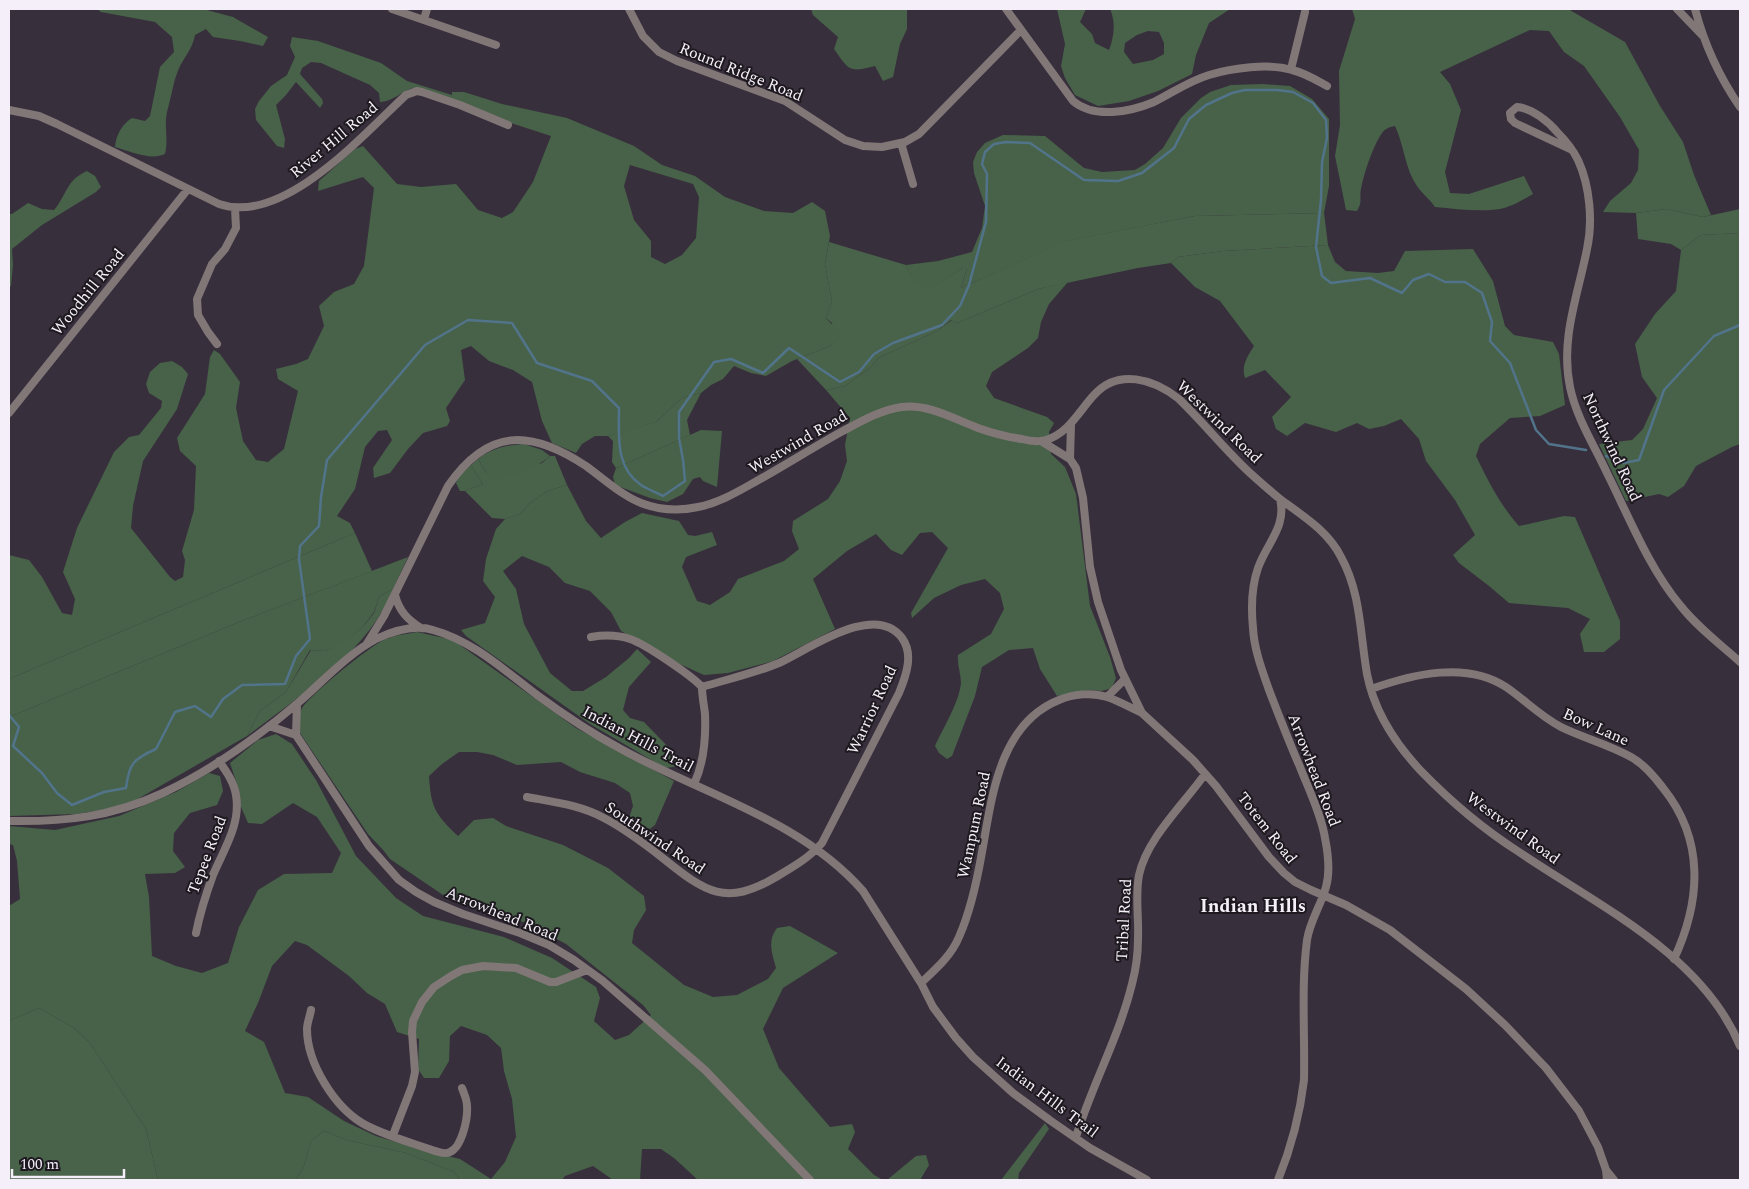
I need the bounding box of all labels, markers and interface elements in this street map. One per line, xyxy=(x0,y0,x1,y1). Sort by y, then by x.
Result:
street label: Round Ridge Road xyxy=(676,36,806,108)
street label: River Hill Road xyxy=(285,96,383,184)
street label: Woodhill Road xyxy=(45,243,131,341)
street label: Westwind Road xyxy=(1171,375,1267,469)
street label: Northwind Road xyxy=(1576,388,1648,506)
street label: Westwind Road xyxy=(744,404,852,480)
street label: Warrior Road xyxy=(841,661,903,759)
street label: Indian Hills Trail xyxy=(578,699,698,779)
street label: Bow Lane xyxy=(1559,702,1633,752)
street label: Arrowhead Road xyxy=(1281,710,1347,830)
street label: Wampum Road xyxy=(951,769,997,881)
street label: Westwind Road xyxy=(1461,786,1565,870)
street label: Totem Road xyxy=(1231,787,1303,869)
street label: Southwind Road xyxy=(600,795,710,881)
street label: Tepee Road xyxy=(181,812,233,898)
street label: Tribal Road xyxy=(1110,878,1138,962)
street label: Arrowhead Road xyxy=(442,881,562,948)
district label: Indian Hills xyxy=(1200,892,1306,921)
street label: Indian Hills Trail xyxy=(991,1050,1103,1144)
scale bar xyxy=(12,1146,125,1178)
text: 100 m xyxy=(20,1153,59,1176)

